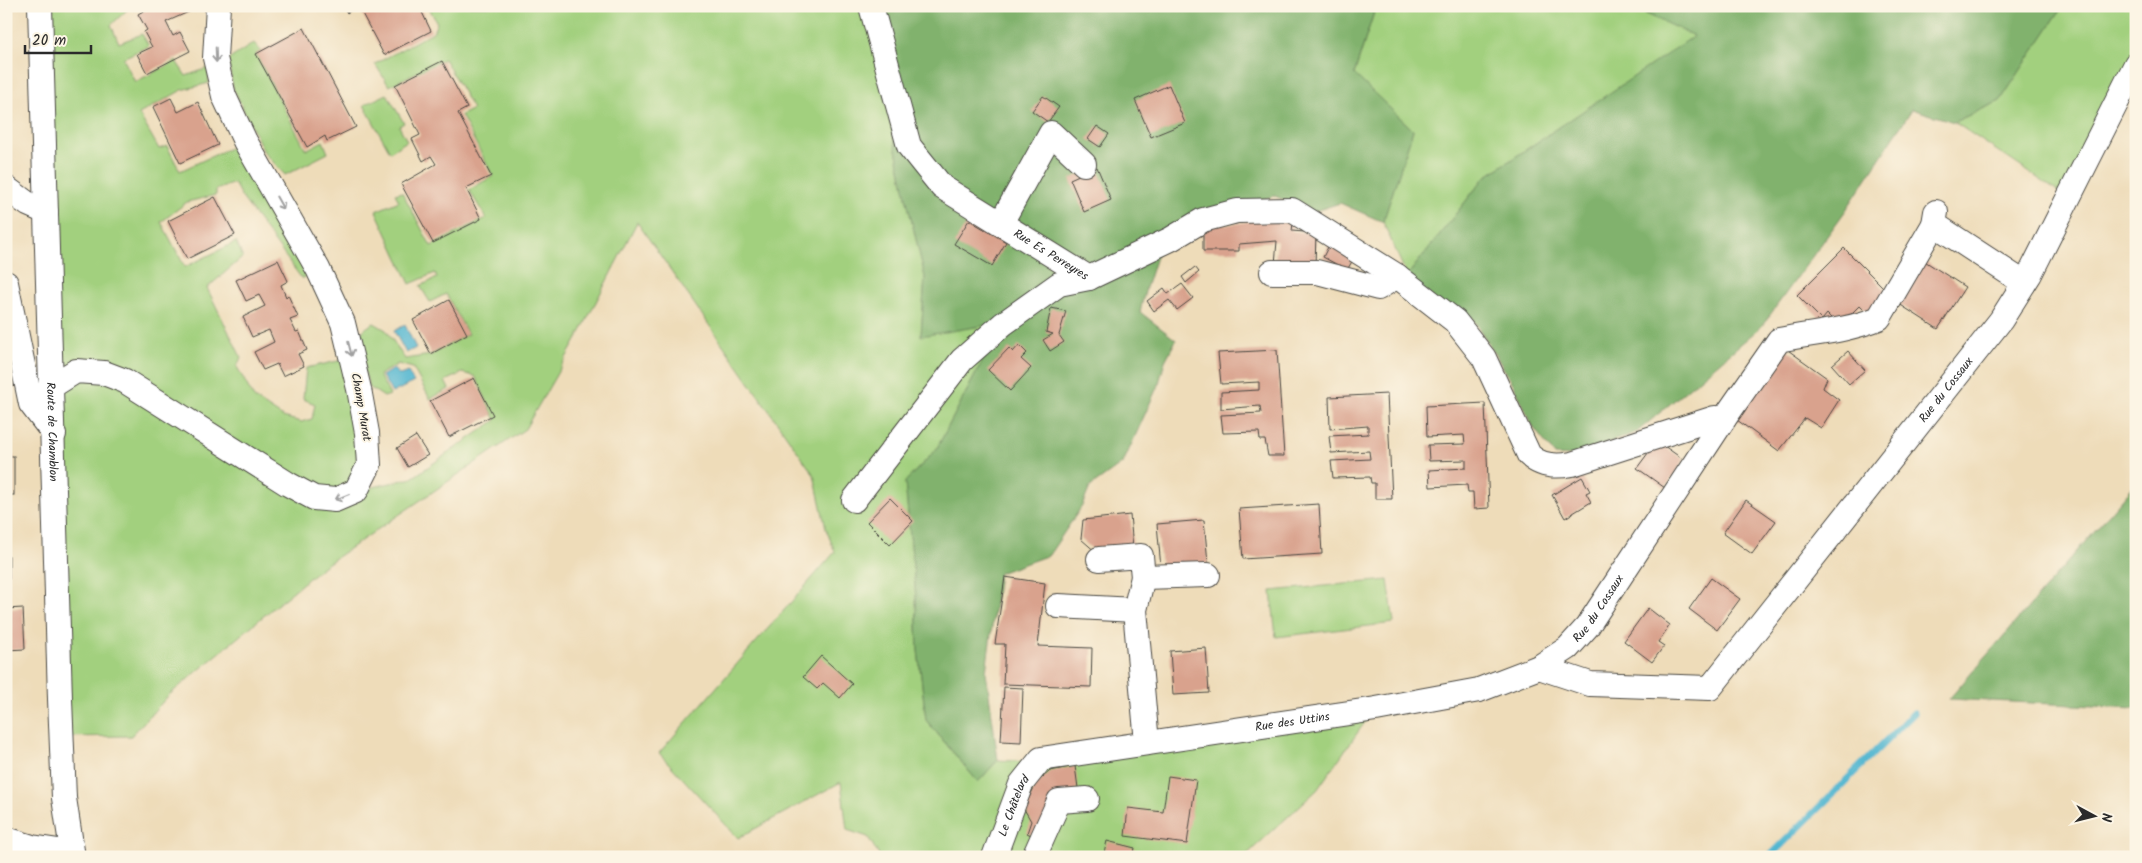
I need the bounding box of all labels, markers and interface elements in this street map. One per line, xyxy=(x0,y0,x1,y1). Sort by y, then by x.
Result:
scale bar xyxy=(25,22,91,54)
text: 20 m xyxy=(32,29,66,53)
one-way arrow xyxy=(211,46,221,63)
one-way arrow xyxy=(275,195,285,209)
street label: Rue Es Perreyres xyxy=(1010,224,1092,285)
one-way arrow xyxy=(345,340,355,356)
street label: Rue du Cossaux xyxy=(1914,352,1978,427)
street label: Champ Murat xyxy=(346,371,376,443)
street label: Route de Chamblon xyxy=(41,382,63,482)
one-way arrow xyxy=(335,493,350,502)
street label: Rue du Cossaux xyxy=(1568,570,1629,647)
street label: Rue des Uttins xyxy=(1254,707,1331,736)
street label: Le Châtelard xyxy=(993,770,1035,839)
north arrow xyxy=(2070,790,2120,840)
text: N xyxy=(2094,812,2117,823)

